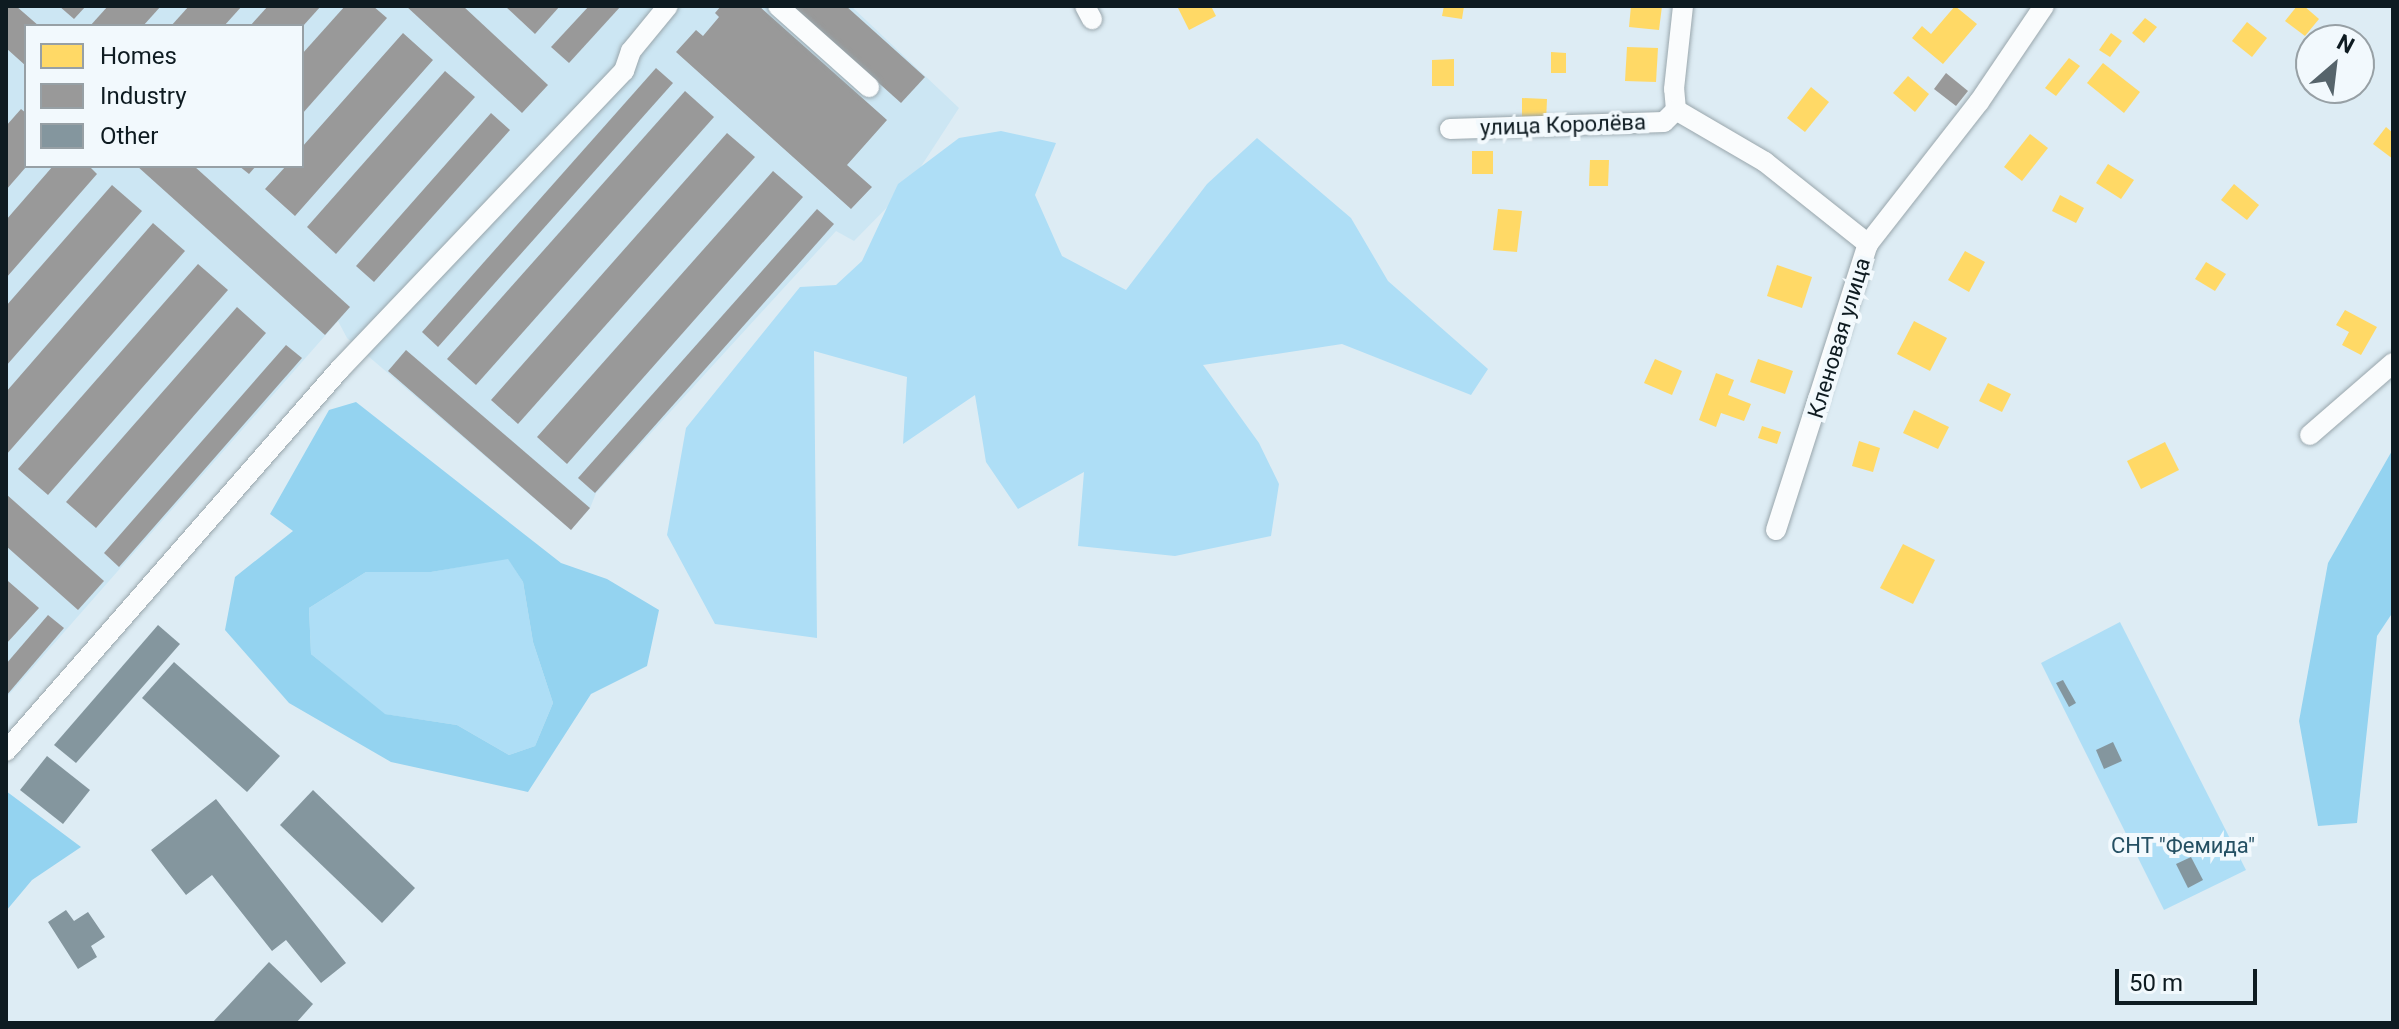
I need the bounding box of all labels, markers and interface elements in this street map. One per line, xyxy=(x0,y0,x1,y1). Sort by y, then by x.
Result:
legend xyxy=(24,24,304,168)
north arrow xyxy=(2295,24,2375,104)
text: N xyxy=(2333,29,2358,59)
text: Homes xyxy=(100,42,177,70)
text: Industry xyxy=(100,82,186,110)
street label: улица Королёва xyxy=(1480,109,1646,141)
text: Other xyxy=(100,122,158,150)
street label: Кленовая улица xyxy=(1802,255,1876,421)
park label: СНТ "Фемида" xyxy=(2111,833,2255,859)
scale bar xyxy=(2119,953,2261,1003)
text: 50 m xyxy=(2129,969,2183,997)

